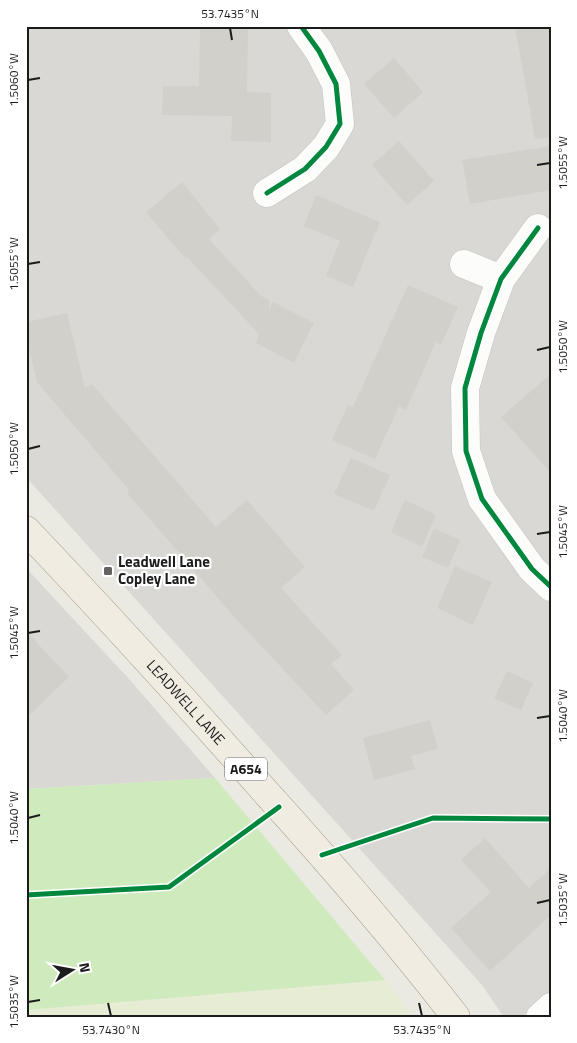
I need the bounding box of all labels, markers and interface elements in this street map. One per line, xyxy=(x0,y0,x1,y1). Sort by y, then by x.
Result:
text: 53.7435°N xyxy=(201,4,259,23)
text: 1.5060°W xyxy=(4,53,23,107)
text: 1.5055°W xyxy=(553,136,572,190)
text: 1.5055°W xyxy=(4,237,23,291)
text: 1.5050°W xyxy=(553,320,572,374)
text: 1.5050°W xyxy=(4,422,23,476)
text: 1.5045°W xyxy=(553,505,572,559)
place label: Leadwell Lane Copley Lane xyxy=(118,550,210,590)
marker: Leadwell Lane Copley Lane xyxy=(102,565,114,577)
text: 1.5045°W xyxy=(4,606,23,660)
street label: LEADWELL LANE xyxy=(141,654,231,750)
text: 1.5040°W xyxy=(553,689,572,743)
road number: A654 xyxy=(225,758,267,781)
text: 1.5040°W xyxy=(4,791,23,845)
text: 1.5035°W xyxy=(553,873,572,927)
north arrow xyxy=(48,946,98,996)
text: N xyxy=(74,961,96,974)
text: 1.5035°W xyxy=(4,975,23,1029)
text: 53.7430°N xyxy=(82,1020,140,1039)
text: 53.7435°N xyxy=(393,1020,451,1039)

